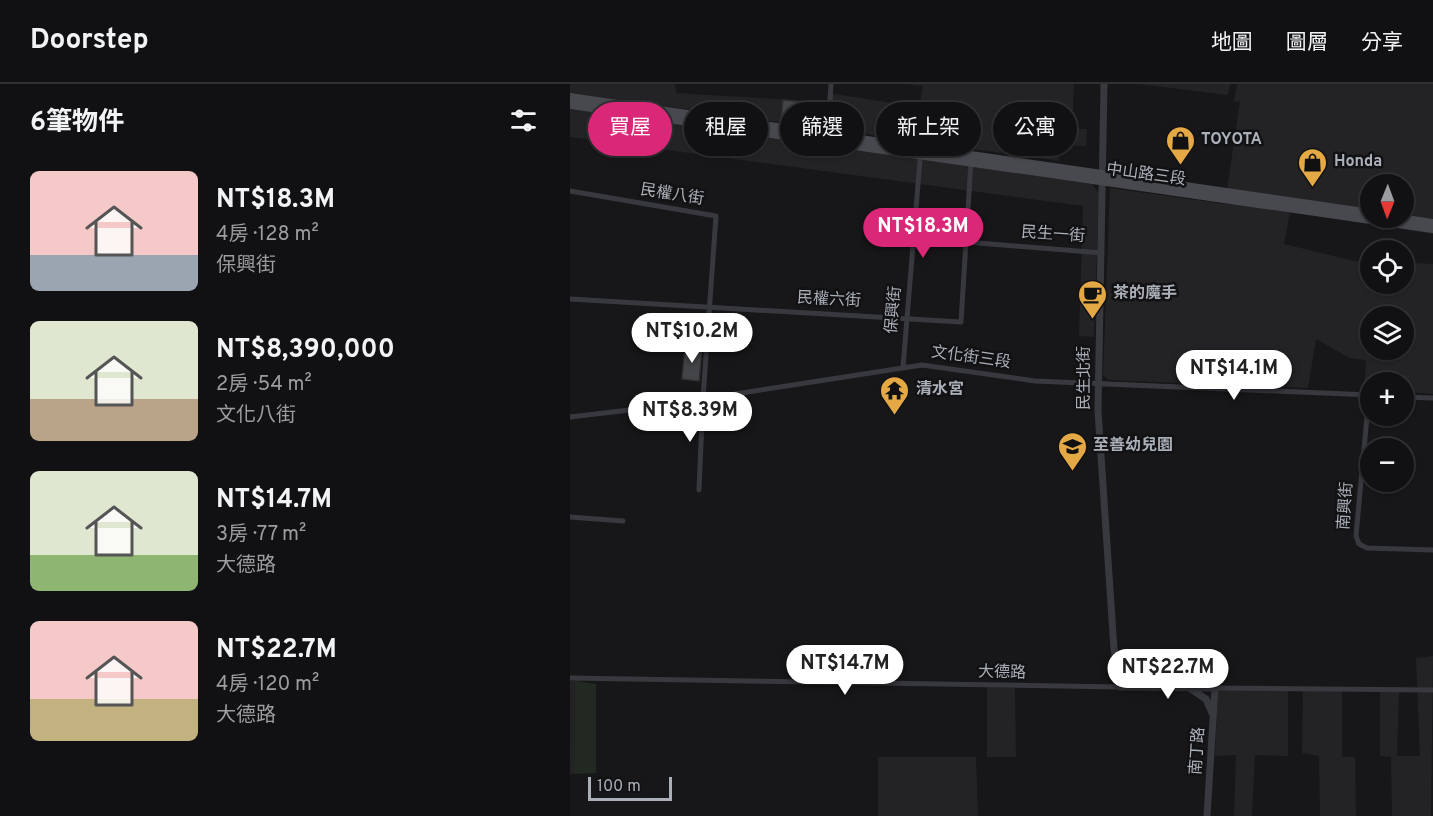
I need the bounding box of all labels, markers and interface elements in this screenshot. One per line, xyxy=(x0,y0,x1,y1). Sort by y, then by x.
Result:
text: Doorstep xyxy=(30,23,149,59)
text: 地圖 xyxy=(1211,30,1253,57)
text: 圖層 xyxy=(1286,30,1328,57)
text: 分享 xyxy=(1361,30,1403,57)
chip: 買屋 xyxy=(588,102,672,156)
chip: 租屋 xyxy=(684,102,768,156)
chip: 篩選 xyxy=(780,102,864,156)
chip: 新上架 xyxy=(876,102,981,156)
chip: 公寓 xyxy=(993,102,1077,156)
icon: filters xyxy=(507,104,540,137)
text: 6筆物件 xyxy=(30,107,124,140)
shop icon: TOYOTA xyxy=(1164,124,1196,166)
place label: TOYOTA xyxy=(1201,130,1262,150)
shop icon: Honda xyxy=(1297,146,1329,188)
place label: Honda xyxy=(1334,152,1382,172)
street label: 中山路三段 xyxy=(1105,160,1187,190)
north arrow xyxy=(1360,174,1414,228)
map controls xyxy=(1360,174,1414,492)
street label: 民權八街 xyxy=(639,180,705,210)
text: NT$18.3M xyxy=(216,184,335,217)
icon: home xyxy=(78,195,150,267)
pin: NT$18.3M xyxy=(861,208,985,259)
text: NT$18.3M xyxy=(877,214,969,240)
text: 4房 · 128 m² xyxy=(216,222,319,248)
street label: 民生一街 xyxy=(1020,223,1086,247)
button: locate xyxy=(1360,240,1414,294)
text: 保興街 xyxy=(216,253,276,279)
cafe icon: 茶的魔手 xyxy=(1076,278,1108,320)
place label: 茶的魔手 xyxy=(1113,284,1177,304)
street label: 保興街 xyxy=(882,285,906,335)
street label: 民權六街 xyxy=(797,288,861,312)
button: layers xyxy=(1360,306,1414,360)
pin: NT$10.2M xyxy=(630,313,754,364)
text: NT$10.2M xyxy=(646,319,738,345)
text: NT$8,390,000 xyxy=(216,334,395,367)
street label: 文化街三段 xyxy=(930,343,1012,373)
icon: home xyxy=(78,345,150,417)
street label: 民生北街 xyxy=(1075,346,1095,410)
pin: NT$14.1M xyxy=(1172,350,1296,401)
text: NT$14.1M xyxy=(1190,356,1278,382)
text: 2房 · 54 m² xyxy=(216,372,312,398)
button: + xyxy=(1360,372,1414,426)
temple icon: 清水宮 xyxy=(879,374,911,416)
place label: 清水宮 xyxy=(916,380,964,400)
pin: NT$8.39M xyxy=(628,392,752,443)
text: NT$8.39M xyxy=(642,398,738,424)
text: 文化八街 xyxy=(216,403,296,429)
school or university icon: 至善幼兒園 xyxy=(1056,430,1088,472)
place label: 至善幼兒園 xyxy=(1093,435,1173,456)
button: − xyxy=(1360,438,1414,492)
street label: 南興街 xyxy=(1334,481,1358,531)
text: NT$14.7M xyxy=(216,484,332,517)
icon: home xyxy=(78,495,150,567)
text: 3房 · 77 m² xyxy=(216,522,306,548)
text: 大德路 xyxy=(216,553,276,579)
text: NT$22.7M xyxy=(216,634,337,667)
icon: home xyxy=(78,645,150,717)
pin: NT$14.7M xyxy=(783,645,907,696)
pin: NT$22.7M xyxy=(1106,649,1230,700)
text: NT$14.7M xyxy=(800,651,890,677)
text: NT$22.7M xyxy=(1122,655,1214,681)
street label: 大德路 xyxy=(978,663,1026,683)
text: 4房 · 120 m² xyxy=(216,672,319,698)
text: 大德路 xyxy=(216,703,276,729)
street label: 南丁路 xyxy=(1186,726,1210,776)
scale bar xyxy=(588,774,672,802)
text: 100 m xyxy=(597,777,641,797)

